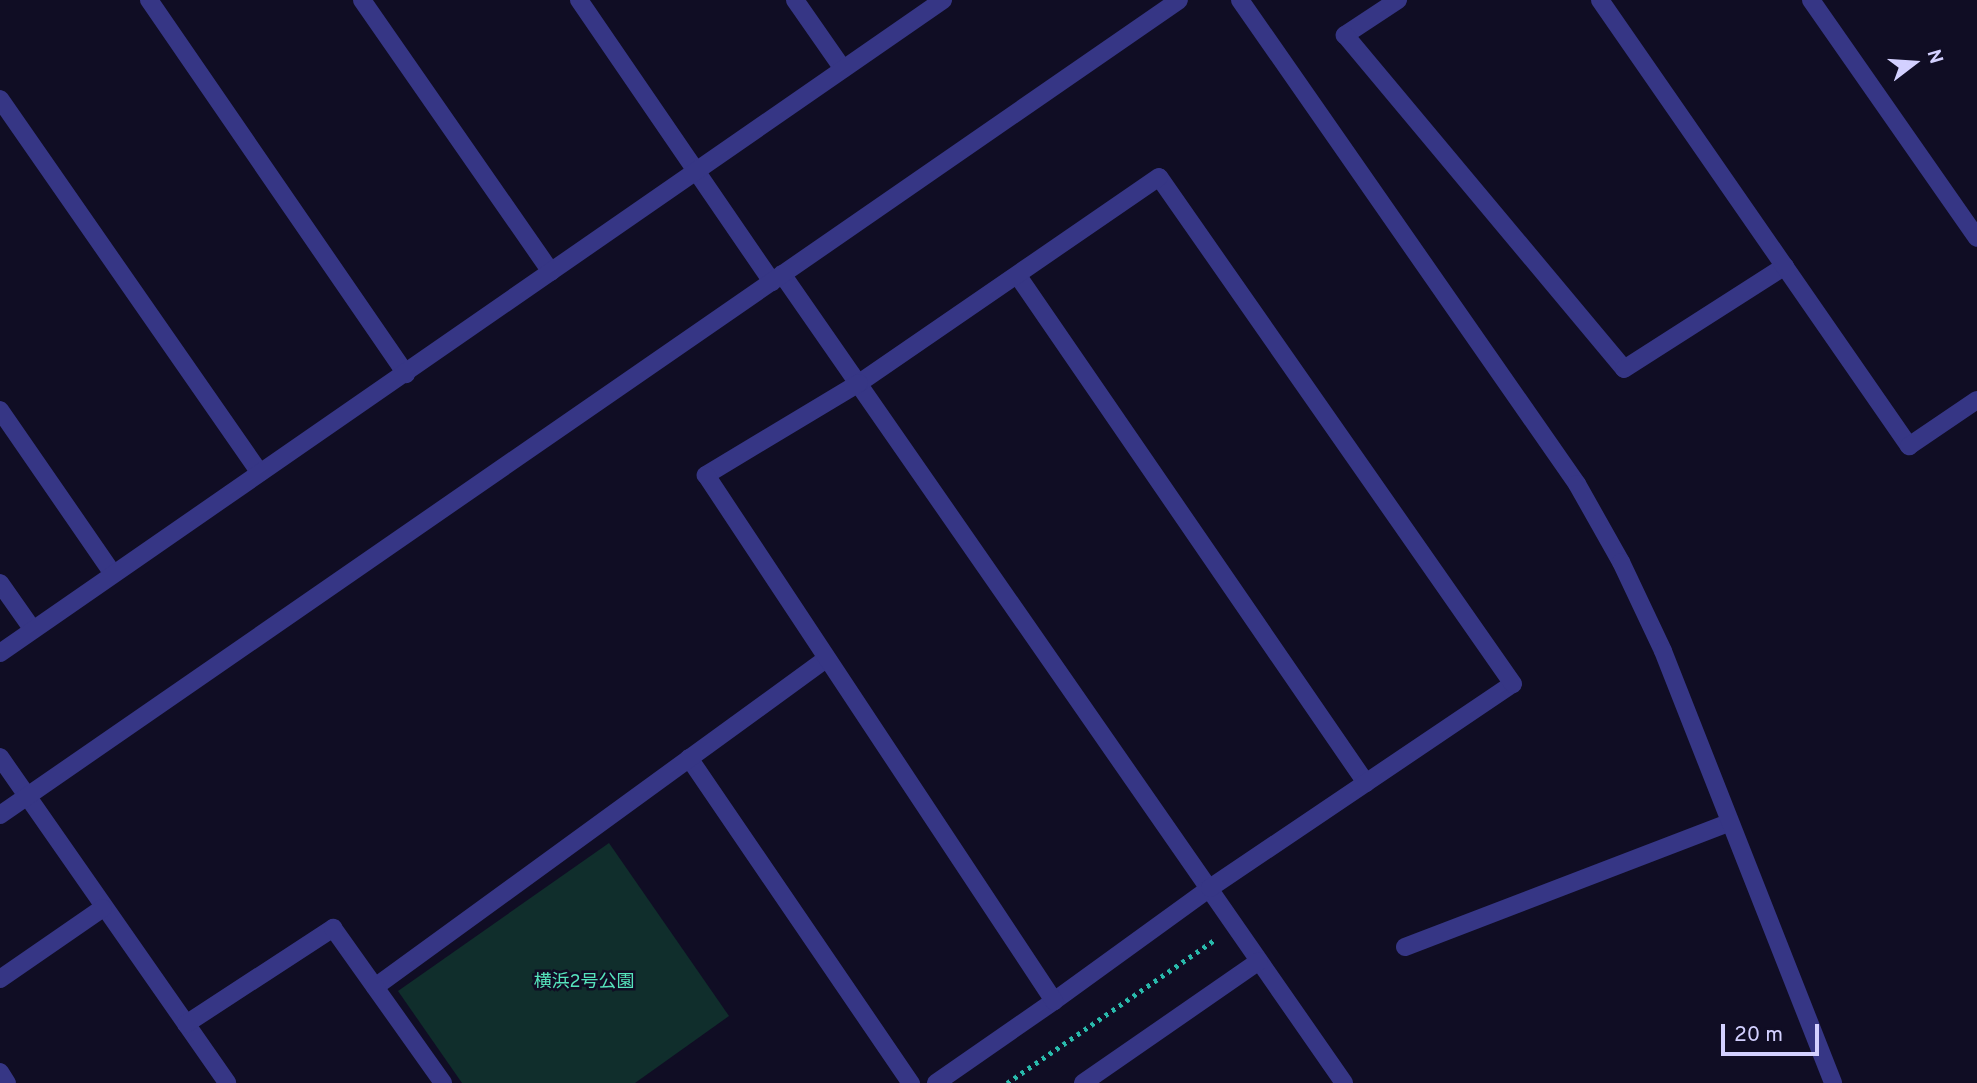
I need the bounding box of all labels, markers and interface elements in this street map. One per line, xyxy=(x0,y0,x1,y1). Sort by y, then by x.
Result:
north arrow xyxy=(1879,28,1949,98)
text: N xyxy=(1921,47,1948,67)
park label: 横浜2号公園 xyxy=(533,972,635,994)
scale bar xyxy=(1725,1010,1823,1054)
text: 20 m xyxy=(1734,1022,1783,1049)

